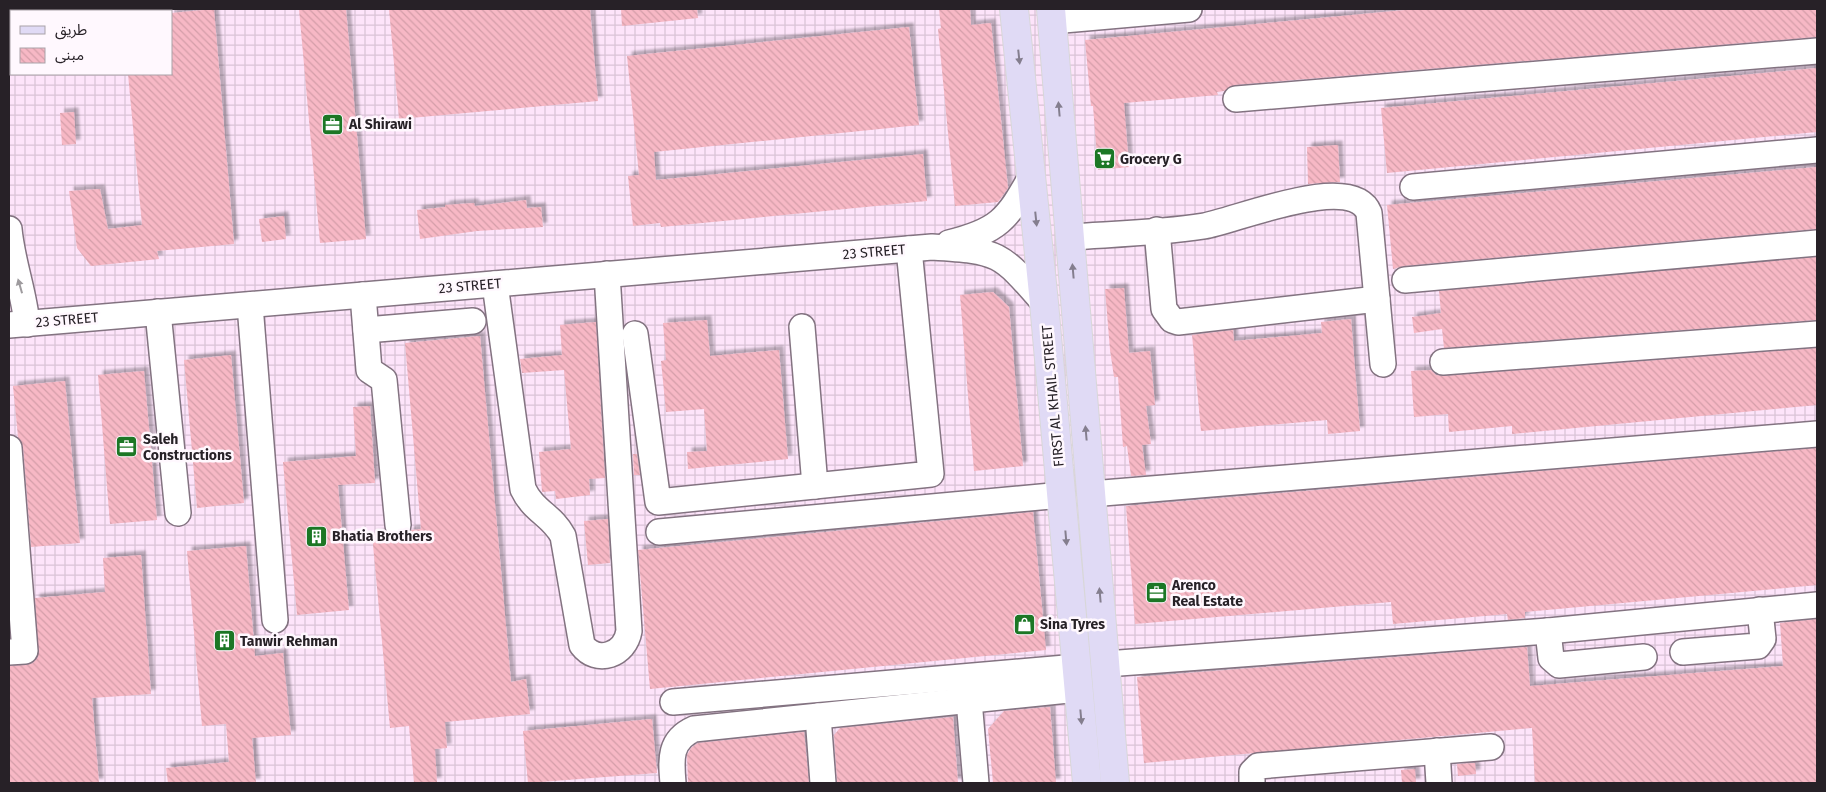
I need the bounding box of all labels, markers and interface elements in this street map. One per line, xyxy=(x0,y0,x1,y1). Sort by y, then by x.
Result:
legend xyxy=(10,10,172,75)
text: طريق xyxy=(55,21,87,40)
text: مبنى xyxy=(55,46,84,64)
one-way arrow xyxy=(1015,50,1023,66)
one-way arrow xyxy=(1055,101,1063,117)
office icon: Al Shirawi xyxy=(321,112,345,136)
place label: Al Shirawi xyxy=(348,116,412,133)
supermarket icon: Grocery G xyxy=(1092,147,1116,171)
place label: Grocery G xyxy=(1120,151,1182,168)
one-way arrow xyxy=(1032,211,1040,227)
street label: 23 STREET xyxy=(842,241,907,263)
one-way arrow xyxy=(1068,263,1076,279)
street label: 23 STREET xyxy=(438,275,503,297)
one-way arrow xyxy=(16,278,24,293)
street label: 23 STREET xyxy=(35,309,100,331)
street label: FIRST AL KHAIL STREET xyxy=(1038,324,1068,468)
one-way arrow xyxy=(1082,425,1090,441)
place label: Saleh Constructions xyxy=(143,431,232,464)
office icon: Saleh Constructions xyxy=(115,435,139,459)
building icon: Bhatia Brothers xyxy=(304,524,328,548)
place label: Bhatia Brothers xyxy=(332,528,432,545)
one-way arrow xyxy=(1062,530,1070,546)
place label: Arenco Real Estate xyxy=(1171,577,1243,610)
office icon: Arenco Real Estate xyxy=(1144,581,1168,605)
one-way arrow xyxy=(1096,587,1104,603)
shop icon: Sina Tyres xyxy=(1012,612,1036,636)
place label: Sina Tyres xyxy=(1040,616,1105,633)
building icon: Tanwir Rehman xyxy=(212,629,236,653)
place label: Tanwir Rehman xyxy=(240,633,338,650)
one-way arrow xyxy=(1077,709,1085,725)

